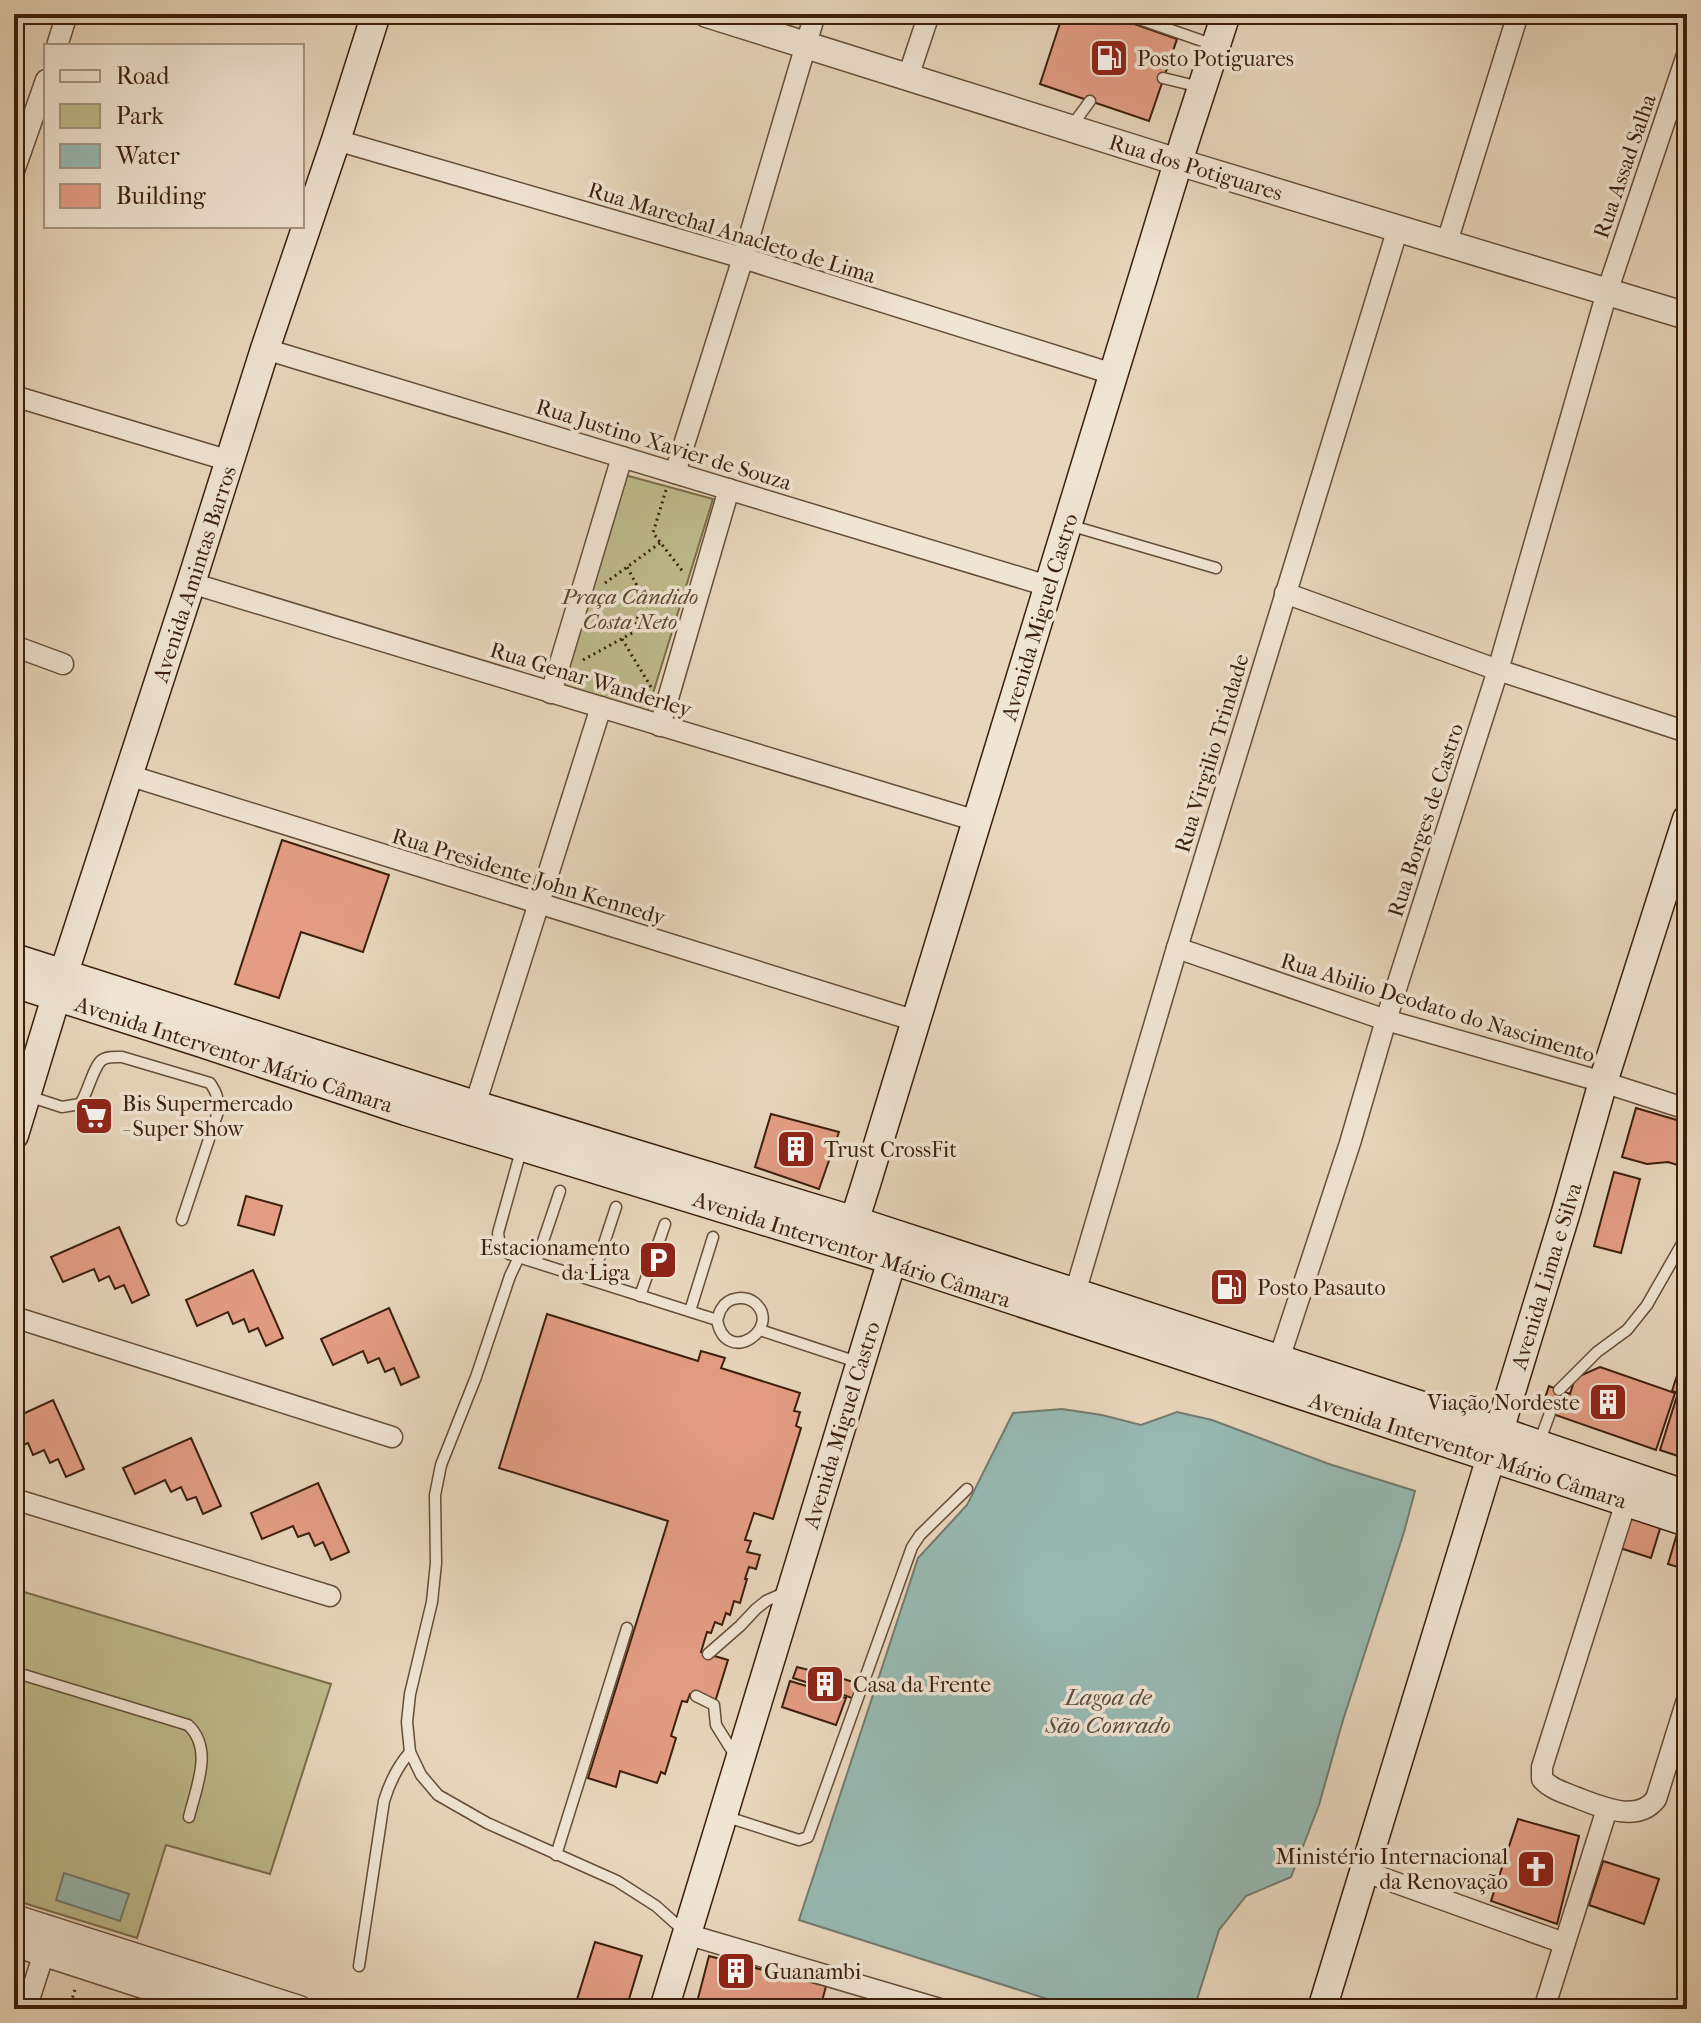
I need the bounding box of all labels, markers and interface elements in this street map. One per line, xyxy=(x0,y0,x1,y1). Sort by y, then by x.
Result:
fuel station icon: Posto Potiguares xyxy=(1088,37,1130,79)
legend xyxy=(44,44,304,228)
place label: Posto Potiguares xyxy=(1137,46,1294,72)
text: Road xyxy=(116,62,170,90)
street label: Rua Assad Salha xyxy=(1588,90,1662,242)
text: Park xyxy=(116,102,164,130)
street label: Rua dos Potiguares xyxy=(1106,129,1286,207)
text: Water xyxy=(115,142,180,170)
street label: Rua Marechal Anacleto de Lima xyxy=(585,177,879,289)
text: Building xyxy=(116,182,207,210)
street label: Rua Justino Xavier de Souza xyxy=(533,394,795,496)
street label: Avenida Amintas Barros xyxy=(147,463,242,687)
street label: Avenida Miguel Castro xyxy=(996,511,1084,725)
park label: Praça Cândido Costa Neto xyxy=(561,584,698,635)
street label: Rua Genar Wanderley xyxy=(487,637,696,723)
street label: Rua Virgilio Trindade xyxy=(1169,651,1255,856)
street label: Rua Borges de Castro xyxy=(1382,720,1470,920)
street label: Rua Presidente John Kennedy xyxy=(389,823,670,931)
street label: Rua Abilio Deodato do Nascimento xyxy=(1277,948,1598,1068)
street label: Avenida Interventor Mário Câmara xyxy=(71,991,397,1119)
place label: Bis Supermercado - Super Show xyxy=(122,1091,293,1142)
supermarket icon: Bis Supermercado - Super Show xyxy=(73,1095,115,1137)
building icon: Trust CrossFit xyxy=(775,1128,817,1170)
place label: Trust CrossFit xyxy=(824,1137,957,1163)
street label: Avenida Lima e Silva xyxy=(1506,1179,1588,1374)
street label: Avenida Interventor Mário Câmara xyxy=(689,1186,1015,1314)
place label: Estacionamento da Liga xyxy=(480,1235,631,1286)
parking icon: Estacionamento da Liga xyxy=(637,1239,679,1281)
fuel station icon: Posto Pasauto xyxy=(1208,1266,1250,1308)
place label: Posto Pasauto xyxy=(1257,1275,1386,1301)
street label: Avenida Miguel Castro xyxy=(798,1319,886,1533)
building icon: Viação Nordeste xyxy=(1587,1381,1629,1423)
street label: Avenida Interventor Mário Câmara xyxy=(1305,1387,1631,1515)
place label: Viação Nordeste xyxy=(1426,1390,1580,1416)
building icon: Casa da Frente xyxy=(804,1663,846,1705)
place label: Casa da Frente xyxy=(853,1672,991,1698)
water label: Lagoa de São Conrado xyxy=(1044,1683,1171,1739)
place label: Ministério Internacional da Renovação xyxy=(1275,1844,1508,1895)
church icon: Ministério Internacional da Renovação xyxy=(1515,1848,1557,1890)
building icon: Guanambi xyxy=(715,1950,757,1992)
place label: Guanambi xyxy=(764,1959,862,1985)

